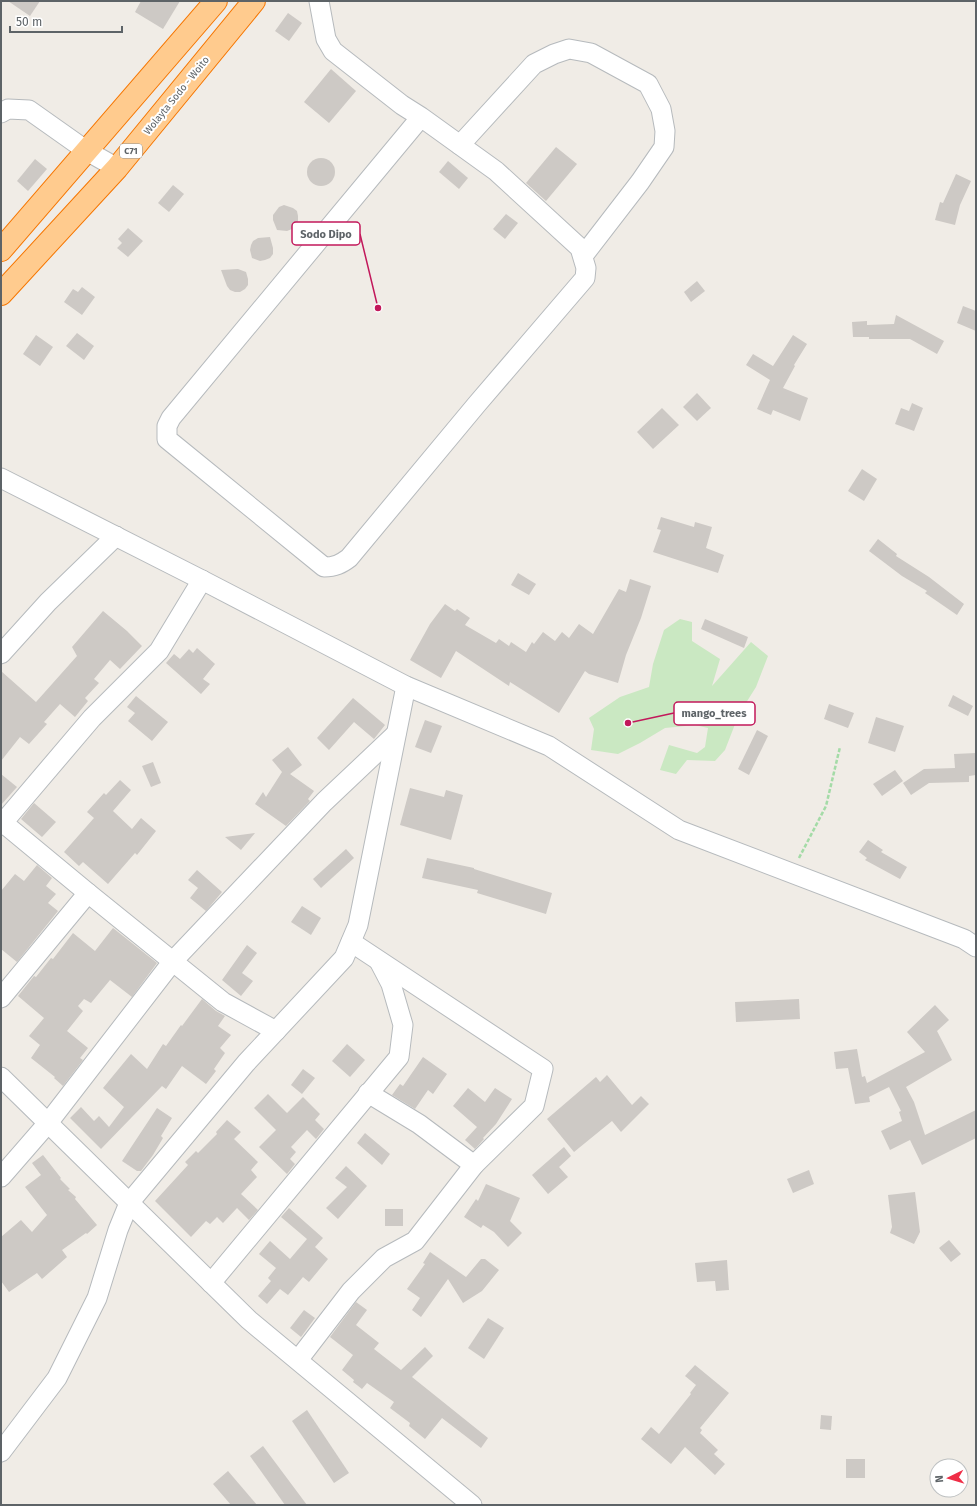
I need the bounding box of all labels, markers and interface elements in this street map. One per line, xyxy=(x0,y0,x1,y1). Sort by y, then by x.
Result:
scale bar xyxy=(10,8,122,34)
text: 50 m xyxy=(16,15,42,29)
street label: Wolayta Sodo - Woito xyxy=(142,54,212,137)
road number: C71 xyxy=(120,144,142,158)
callout: Sodo Dipo xyxy=(292,222,360,245)
text: Sodo Dipo xyxy=(300,228,352,241)
callout: mango_trees xyxy=(674,702,755,725)
text: mango_trees xyxy=(682,707,747,720)
north arrow xyxy=(929,1458,969,1498)
text: N xyxy=(933,1475,946,1483)

